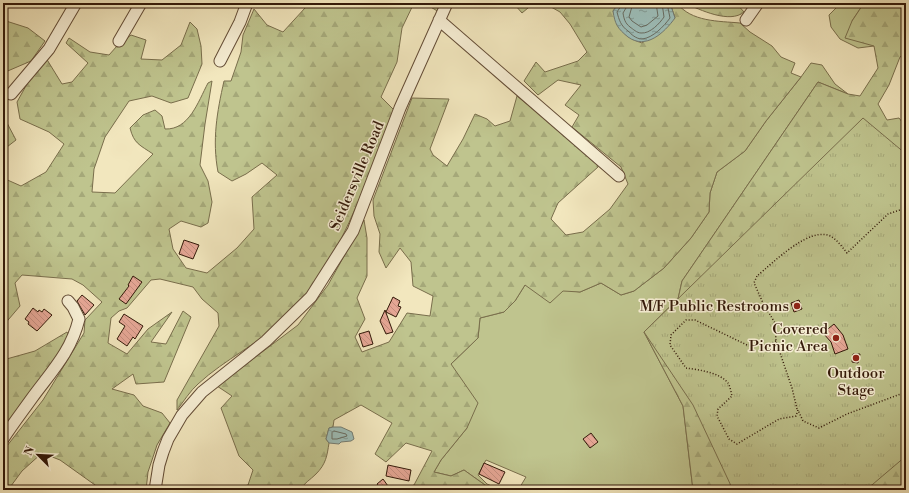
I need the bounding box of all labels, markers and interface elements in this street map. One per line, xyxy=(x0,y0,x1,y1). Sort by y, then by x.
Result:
street label: Seidersville Road xyxy=(325,118,389,234)
place label: M/F Public Restrooms xyxy=(640,297,789,316)
marker: M/F Public Restrooms xyxy=(792,301,802,311)
place label: Covered Picnic Area xyxy=(749,320,828,356)
marker: Covered Picnic Area xyxy=(831,333,841,343)
marker: Outdoor Stage xyxy=(851,353,861,363)
place label: Outdoor Stage xyxy=(827,364,885,400)
north arrow xyxy=(18,435,58,475)
text: N xyxy=(22,444,38,458)

